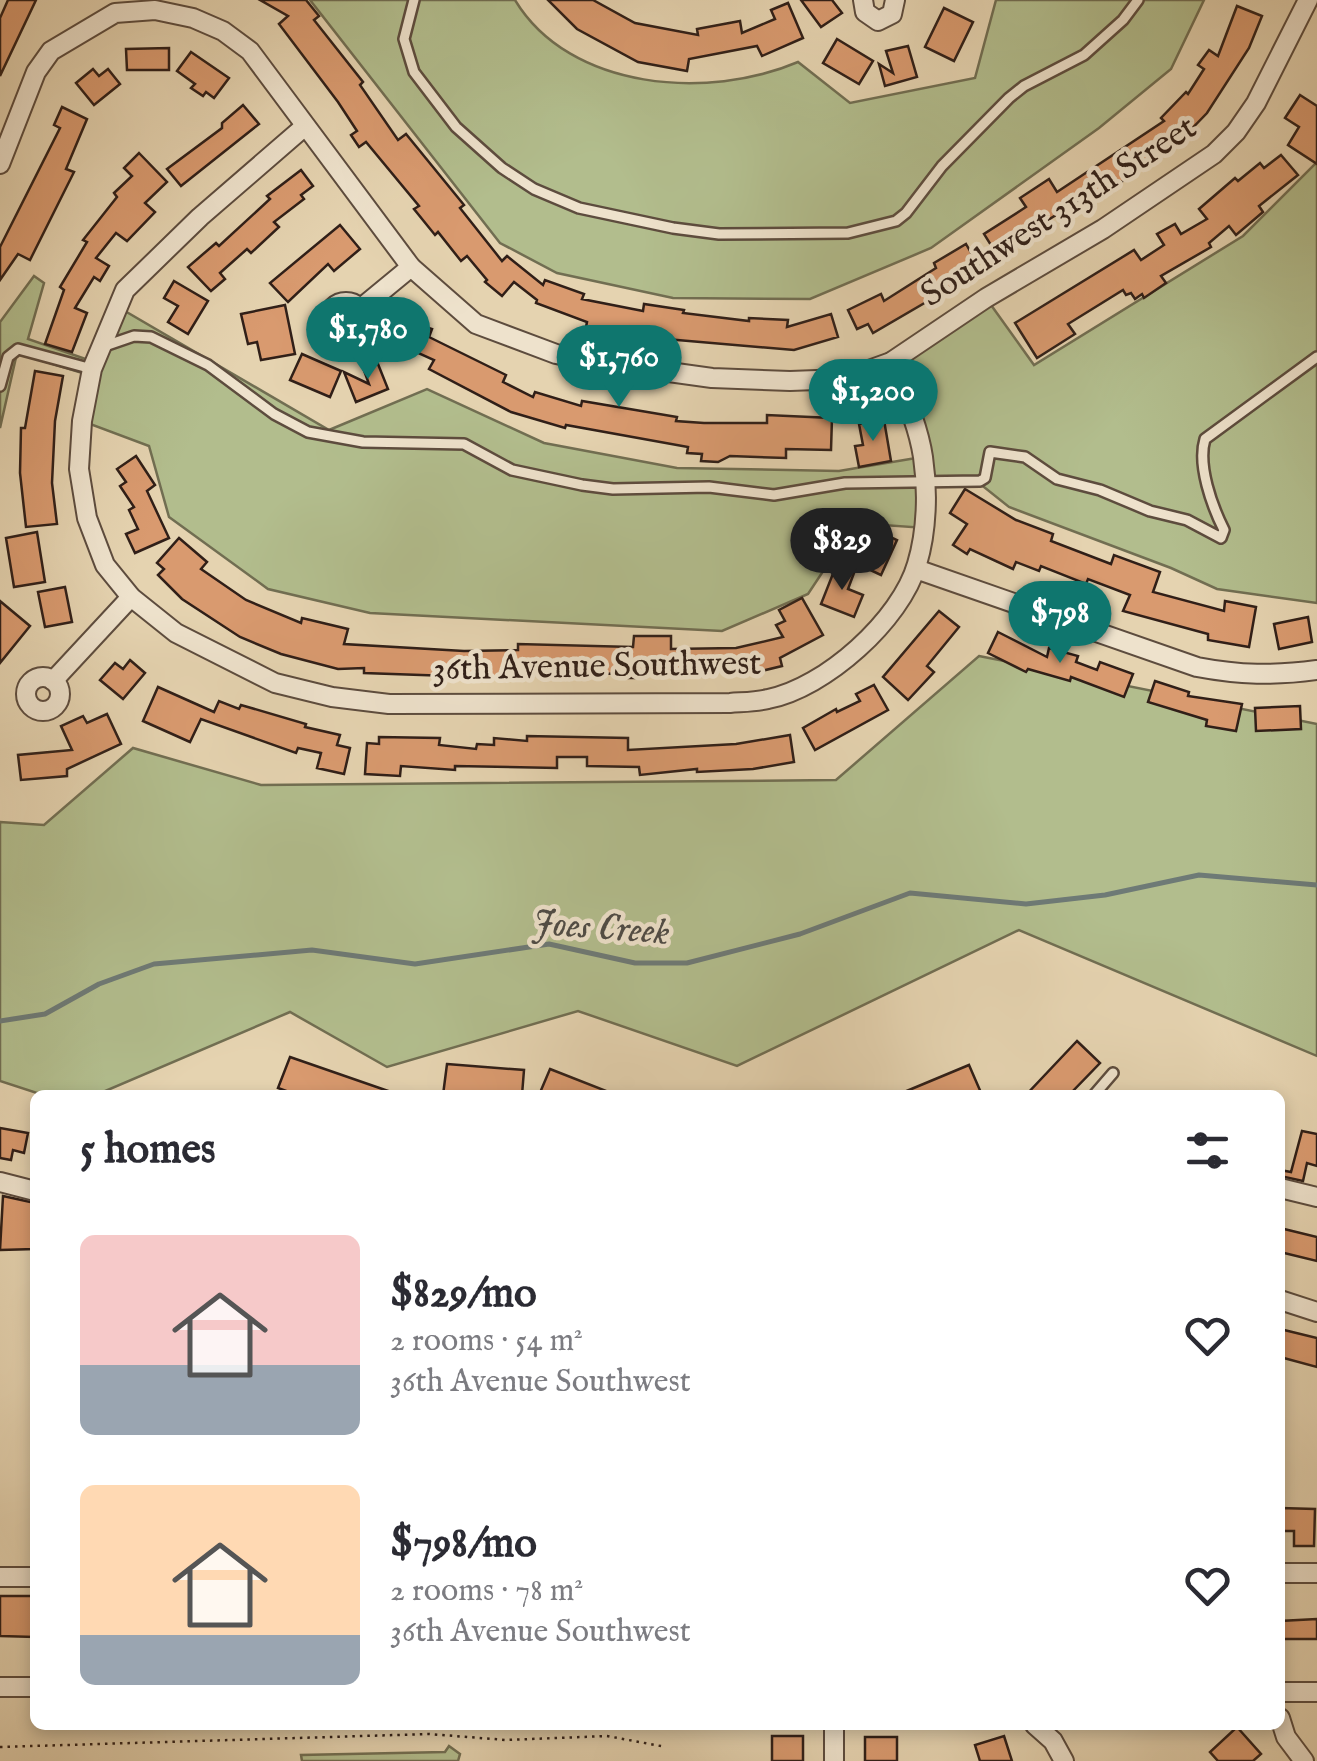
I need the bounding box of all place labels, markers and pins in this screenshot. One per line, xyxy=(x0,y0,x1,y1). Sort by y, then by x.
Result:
pin: $1,780 xyxy=(287,297,449,382)
pin: $1,760 xyxy=(538,325,700,410)
pin: $1,200 xyxy=(792,359,954,444)
pin: $829 xyxy=(783,508,901,593)
pin: $798 xyxy=(1001,581,1119,666)

